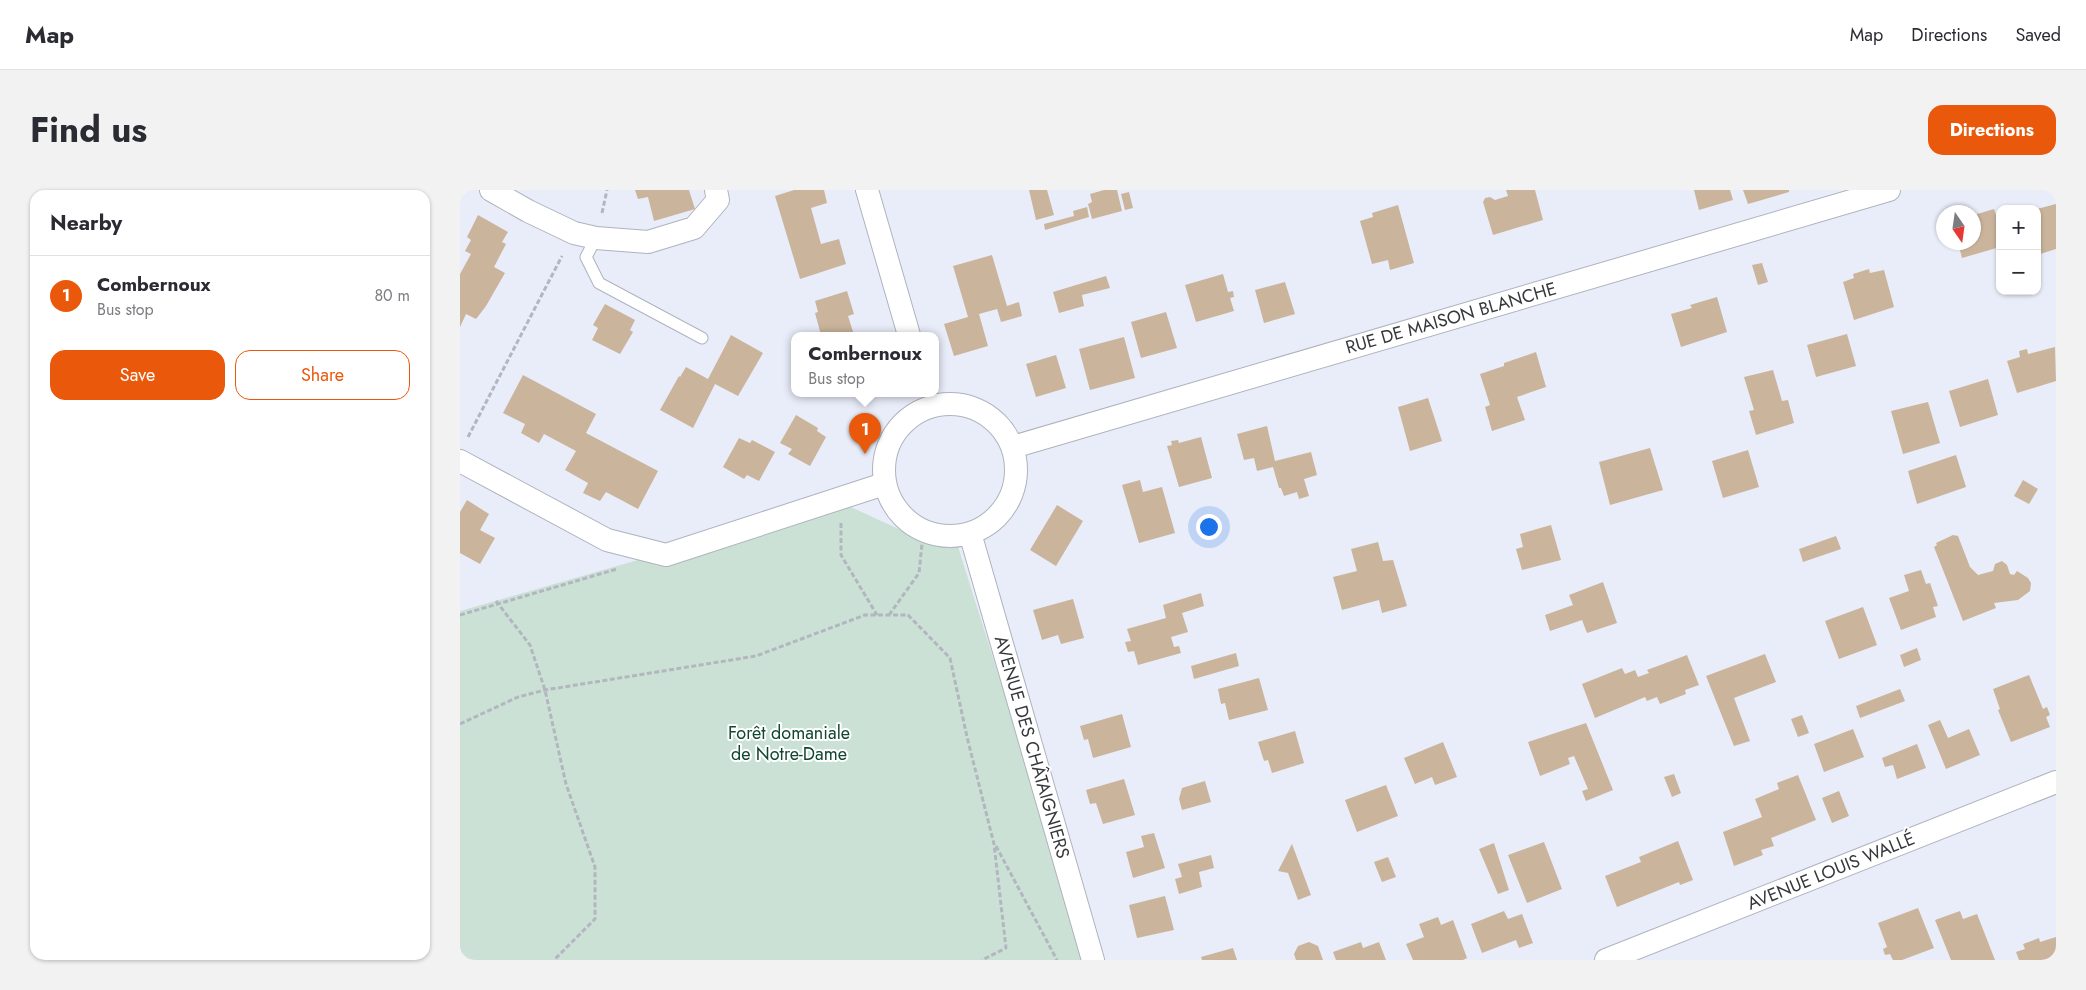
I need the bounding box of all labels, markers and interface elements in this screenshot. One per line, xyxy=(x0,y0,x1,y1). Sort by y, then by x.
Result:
text: Map xyxy=(25,17,74,52)
text: Map xyxy=(1850,22,1883,48)
text: Directions xyxy=(1911,22,1987,48)
text: Saved xyxy=(2015,22,2061,48)
text: Find us xyxy=(30,105,147,155)
button: Directions xyxy=(1928,105,2056,155)
north arrow xyxy=(1936,205,1981,250)
map controls xyxy=(1996,205,2041,295)
button: + xyxy=(1996,205,2041,250)
text: Nearby xyxy=(50,208,122,238)
button: − xyxy=(1996,250,2041,295)
text: Combernoux xyxy=(97,271,211,298)
street label: RUE DE MAISON BLANCHE xyxy=(1343,275,1559,361)
text: 1 xyxy=(62,284,70,307)
text: 80 m xyxy=(374,284,410,307)
text: Bus stop xyxy=(97,298,154,321)
popup xyxy=(791,332,939,397)
text: Combernoux xyxy=(808,340,922,367)
button: Save xyxy=(50,350,225,400)
button: Share xyxy=(235,350,410,400)
text: Bus stop xyxy=(808,367,865,390)
pin: 1 xyxy=(849,413,881,454)
your location xyxy=(1196,514,1222,540)
street label: AVENUE DES CHÂTAIGNIERS xyxy=(988,633,1076,862)
park label: Forêt domaniale de Notre-Dame xyxy=(728,720,850,767)
street label: AVENUE LOUIS WALLÉ xyxy=(1743,825,1919,917)

